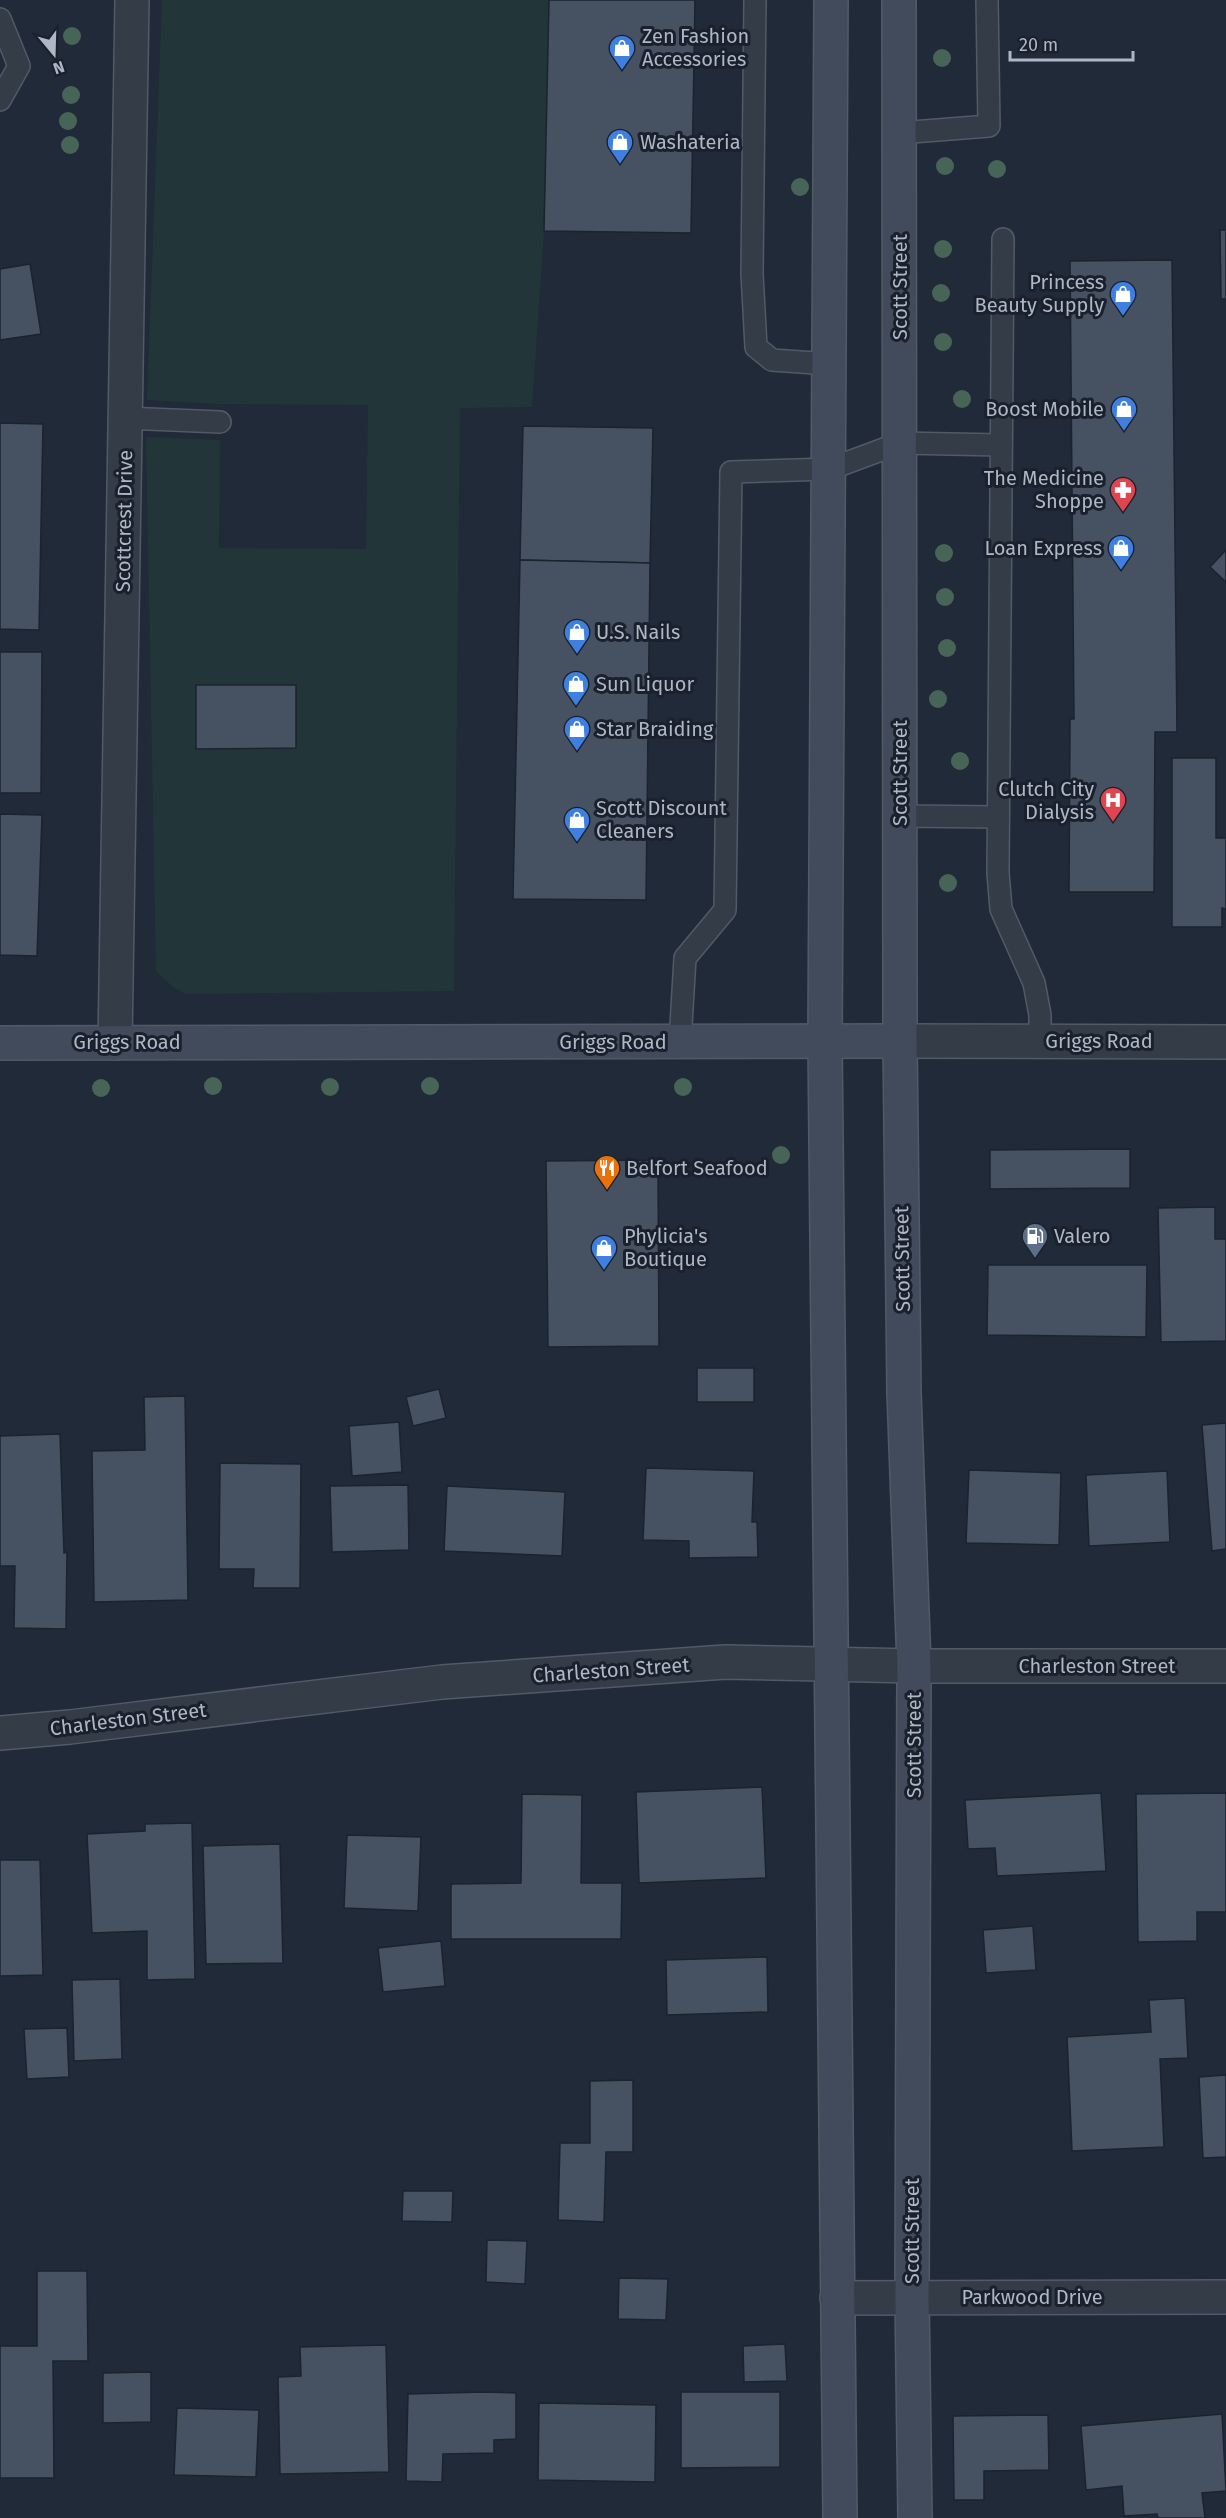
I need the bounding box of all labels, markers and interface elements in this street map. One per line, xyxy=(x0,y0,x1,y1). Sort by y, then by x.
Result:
north arrow xyxy=(24,24,84,84)
place label: Zen Fashion Accessories xyxy=(642,24,749,71)
scale bar xyxy=(1010,24,1133,62)
shop icon: Zen Fashion Accessories xyxy=(607,33,637,71)
text: 20 m xyxy=(1019,34,1058,56)
text: N xyxy=(51,57,67,78)
shop icon: Washateria xyxy=(605,127,635,165)
place label: Washateria xyxy=(640,130,741,154)
street label: Scott Street xyxy=(888,233,912,340)
place label: Princess Beauty Supply xyxy=(975,270,1104,317)
shop icon: Princess Beauty Supply xyxy=(1108,279,1138,317)
shop icon: Boost Mobile xyxy=(1109,394,1139,432)
place label: Boost Mobile xyxy=(985,397,1104,421)
street label: Scottcrest Drive xyxy=(111,450,137,592)
place label: The Medicine Shoppe xyxy=(984,466,1104,513)
pharmacy icon: The Medicine Shoppe xyxy=(1108,475,1138,513)
shop icon: Loan Express xyxy=(1106,533,1136,571)
place label: Loan Express xyxy=(984,536,1102,560)
shop icon: U.S. Nails xyxy=(562,617,592,655)
place label: U.S. Nails xyxy=(596,620,680,644)
shop icon: Sun Liquor xyxy=(561,669,591,707)
place label: Sun Liquor xyxy=(596,672,694,696)
shop icon: Star Braiding xyxy=(562,714,592,752)
place label: Star Braiding xyxy=(596,717,714,741)
street label: Scott Street xyxy=(888,719,912,826)
place label: Clutch City Dialysis xyxy=(998,777,1094,824)
hospital icon: Clutch City Dialysis xyxy=(1098,785,1128,823)
place label: Scott Discount Cleaners xyxy=(596,796,728,843)
shop icon: Scott Discount Cleaners xyxy=(562,805,592,843)
street label: Griggs Road xyxy=(1045,1029,1153,1053)
street label: Griggs Road xyxy=(73,1030,181,1054)
street label: Griggs Road xyxy=(559,1030,667,1054)
restaurant icon: Belfort Seafood xyxy=(592,1153,622,1191)
place label: Belfort Seafood xyxy=(626,1156,768,1180)
street label: Scott Street xyxy=(889,1205,915,1312)
fuel station icon: Valero xyxy=(1020,1221,1050,1259)
place label: Phylicia's Boutique xyxy=(624,1224,708,1271)
place label: Valero xyxy=(1054,1224,1110,1248)
shop icon: Phylicia's Boutique xyxy=(589,1233,619,1271)
street label: Charleston Street xyxy=(532,1652,691,1687)
street label: Charleston Street xyxy=(1018,1654,1176,1678)
street label: Scott Street xyxy=(902,1691,926,1798)
street label: Charleston Street xyxy=(49,1697,208,1740)
street label: Scott Street xyxy=(900,2177,924,2284)
street label: Parkwood Drive xyxy=(961,2285,1103,2309)

